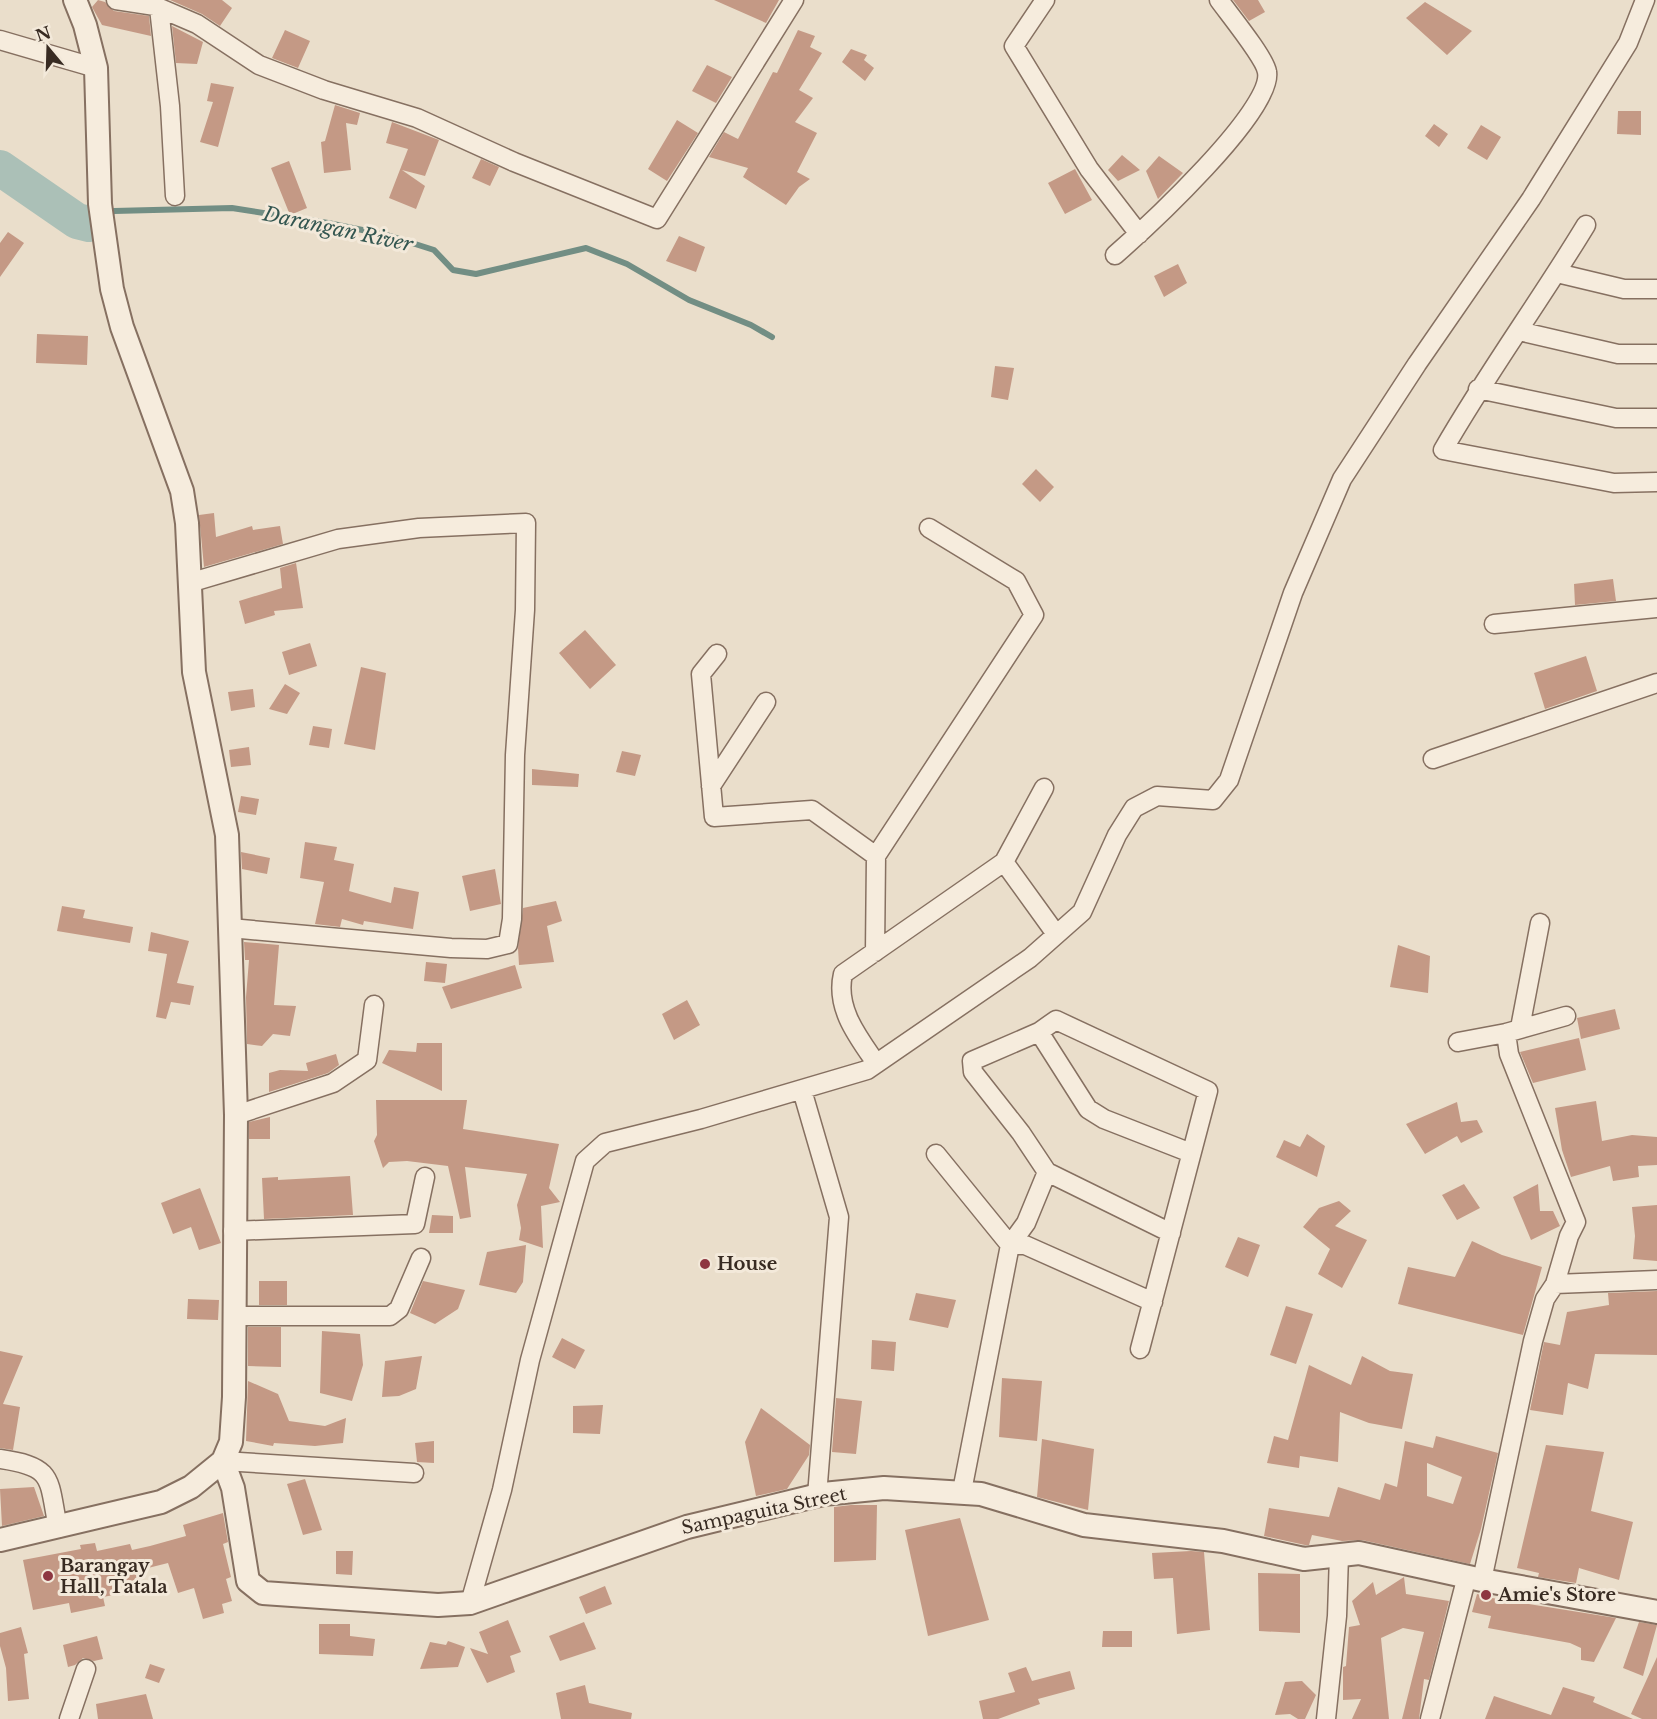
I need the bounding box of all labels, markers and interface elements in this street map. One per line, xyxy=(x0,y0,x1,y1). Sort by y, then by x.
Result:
north arrow xyxy=(18,18,78,78)
text: N xyxy=(33,22,53,46)
water label: Darangan River xyxy=(260,201,416,257)
place label: House xyxy=(717,1253,777,1275)
marker: House xyxy=(698,1257,712,1271)
street label: Sampaguita Street xyxy=(680,1483,849,1539)
place label: Barangay Hall, Tatala xyxy=(60,1555,168,1598)
marker: Barangay Hall, Tatala xyxy=(41,1569,55,1583)
place label: Amie's Store xyxy=(1497,1584,1616,1606)
marker: Amie's Store xyxy=(1479,1588,1493,1602)

